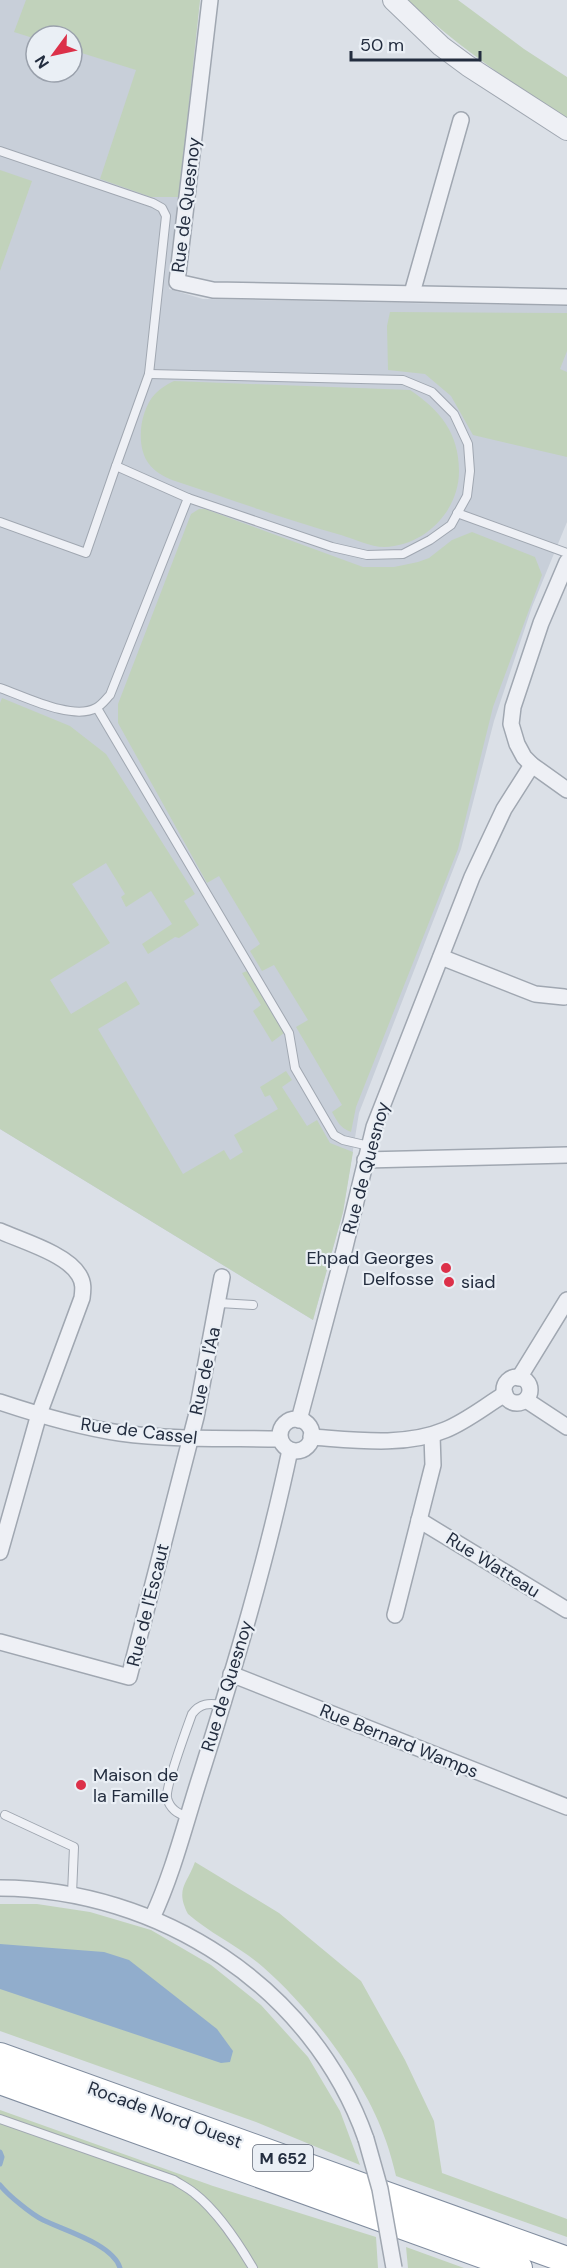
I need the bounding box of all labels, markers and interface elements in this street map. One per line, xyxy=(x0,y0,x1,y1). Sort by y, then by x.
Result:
north arrow xyxy=(24,24,84,84)
scale bar xyxy=(351,24,480,62)
text: 50 m xyxy=(360,33,404,57)
text: N xyxy=(30,51,54,73)
street label: Rue de Quesnoy xyxy=(166,136,206,274)
street label: Rue de Quesnoy xyxy=(337,1099,395,1237)
place label: Ehpad Georges Delfosse xyxy=(306,1246,434,1291)
marker: Ehpad Georges Delfosse xyxy=(439,1261,453,1275)
place label: siad xyxy=(461,1270,495,1294)
marker: siad xyxy=(442,1275,456,1289)
street label: Rue de l'Aa xyxy=(184,1325,226,1417)
street label: Rue de Cassel xyxy=(79,1412,199,1450)
street label: Rue Watteau xyxy=(442,1527,544,1603)
street label: Rue de l'Escaut xyxy=(121,1541,175,1669)
street label: Rue de Quesnoy xyxy=(196,1617,258,1755)
street label: Rue Bernard Wamps xyxy=(316,1698,482,1784)
place label: Maison de la Famille xyxy=(93,1763,179,1808)
marker: Maison de la Famille xyxy=(74,1778,88,1792)
street label: Rocade Nord Ouest xyxy=(84,2076,246,2154)
road number: M 652 xyxy=(253,2145,313,2171)

